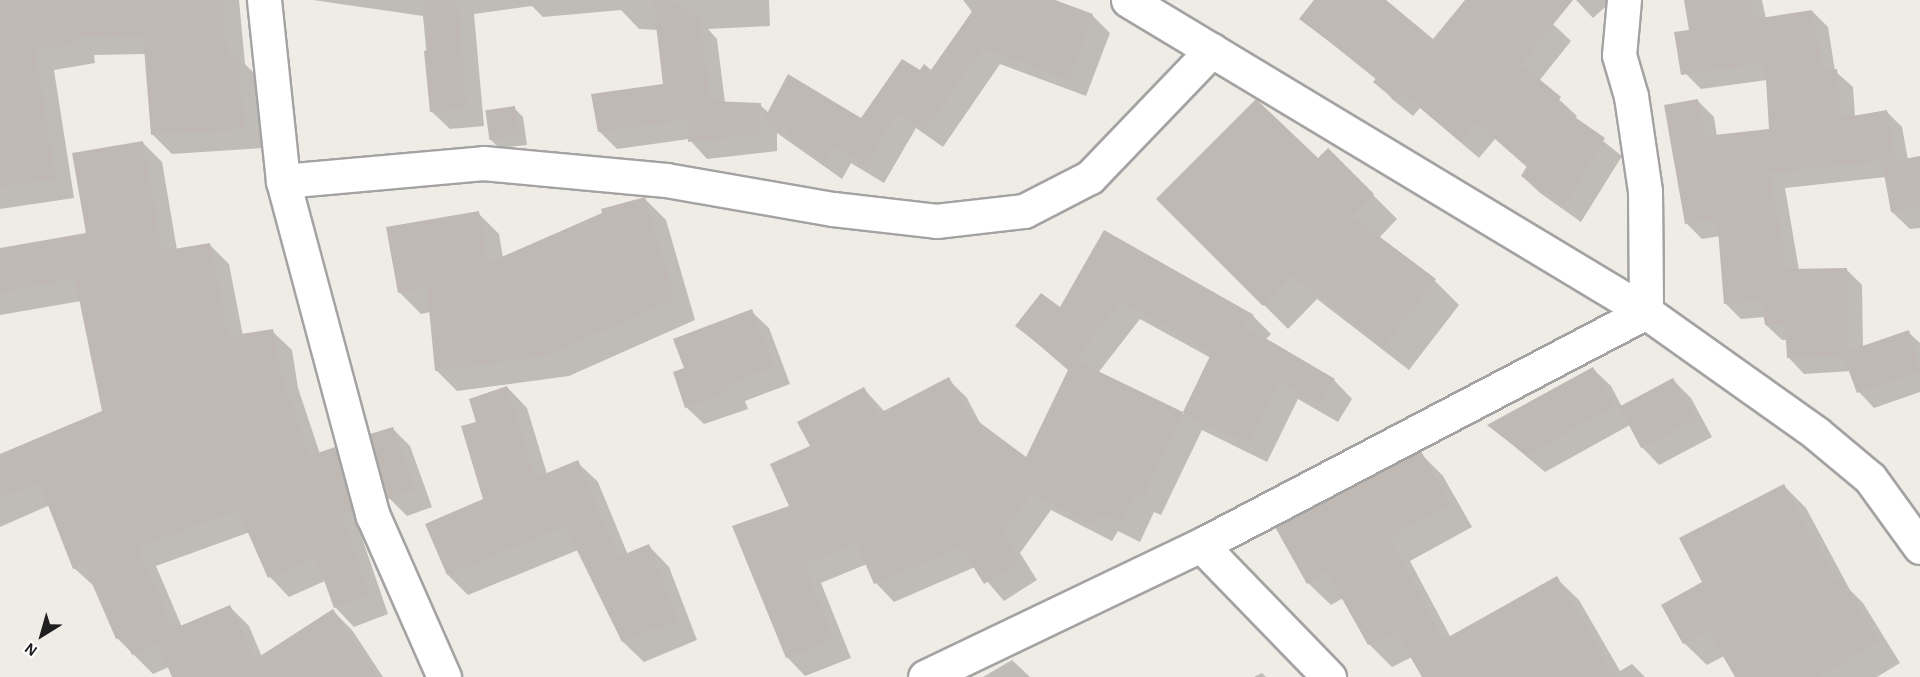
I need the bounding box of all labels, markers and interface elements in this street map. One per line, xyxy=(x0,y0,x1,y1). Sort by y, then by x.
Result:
north arrow xyxy=(12,605,72,665)
text: N xyxy=(22,640,40,659)

